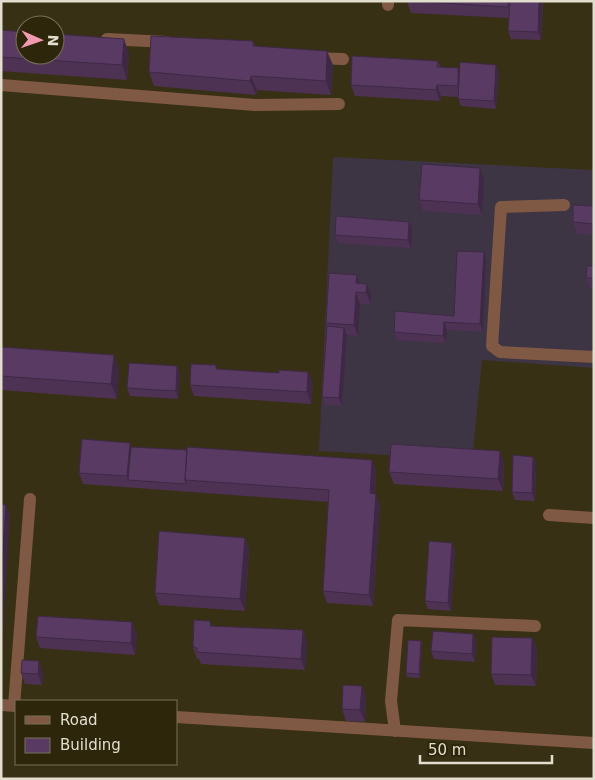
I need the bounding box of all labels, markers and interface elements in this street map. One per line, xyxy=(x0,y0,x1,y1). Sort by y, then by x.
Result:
north arrow xyxy=(15,15,65,65)
text: N xyxy=(45,34,61,47)
legend xyxy=(15,700,178,765)
text: Road xyxy=(60,711,98,729)
scale bar xyxy=(420,732,552,764)
text: Building xyxy=(60,736,121,754)
text: 50 m xyxy=(428,741,466,759)

